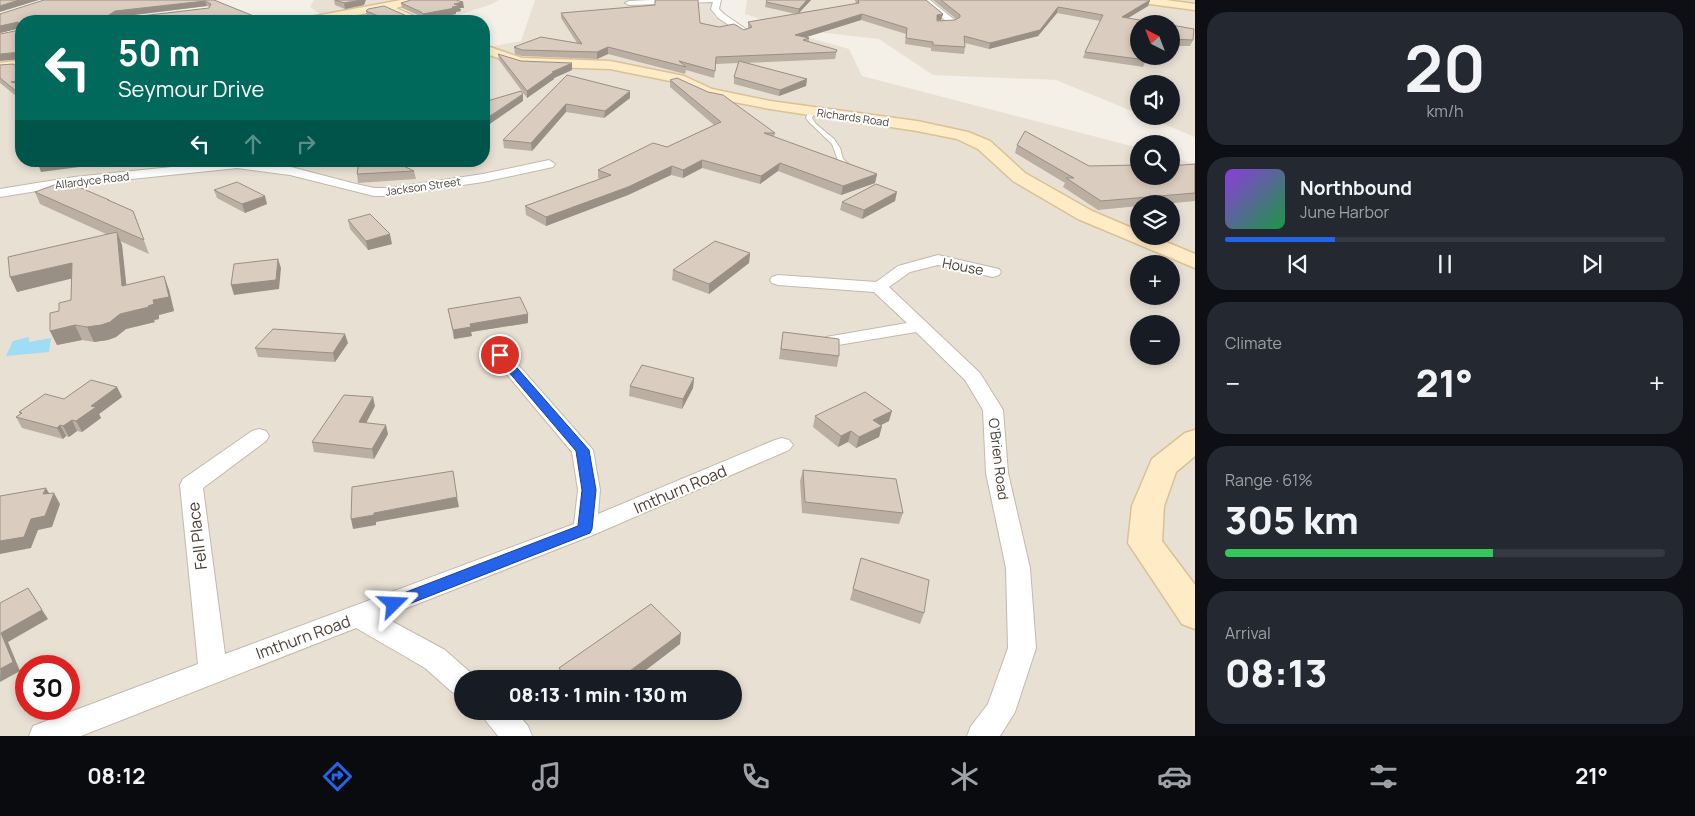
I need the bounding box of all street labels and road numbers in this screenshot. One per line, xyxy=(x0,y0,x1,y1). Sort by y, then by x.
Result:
street label: Richards Road xyxy=(816,105,890,129)
street label: Allardyce Road xyxy=(54,168,130,192)
street label: Jackson Street xyxy=(384,173,462,199)
street label: House xyxy=(941,253,985,279)
street label: O'Brien Road xyxy=(985,417,1013,501)
street label: Imthurn Road xyxy=(630,460,730,518)
street label: Fell Place xyxy=(182,501,212,571)
street label: Imthurn Road xyxy=(253,610,353,664)

